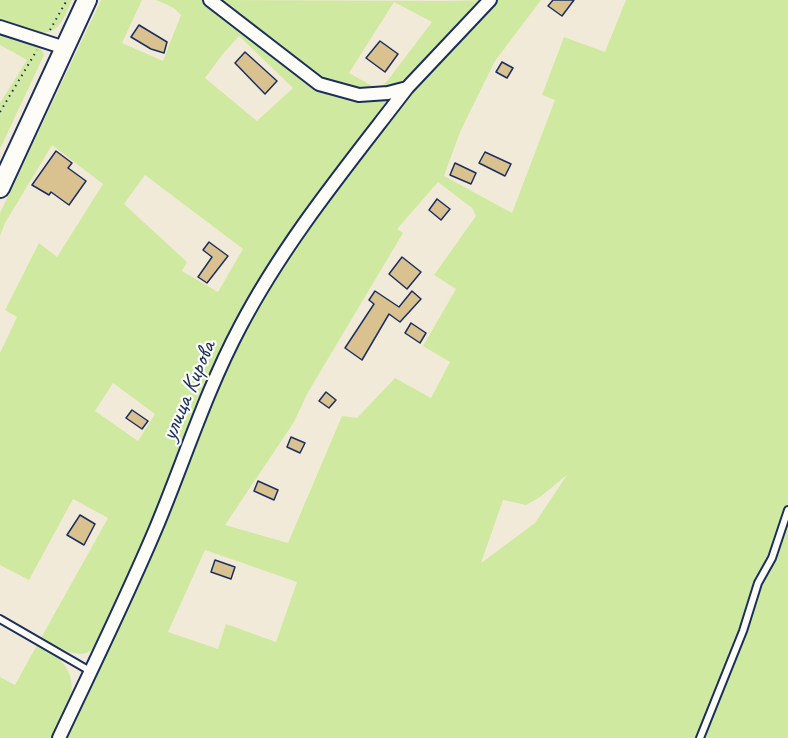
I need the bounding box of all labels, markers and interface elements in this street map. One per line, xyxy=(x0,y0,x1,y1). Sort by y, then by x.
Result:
street label: улица Кирова xyxy=(155,337,223,445)

